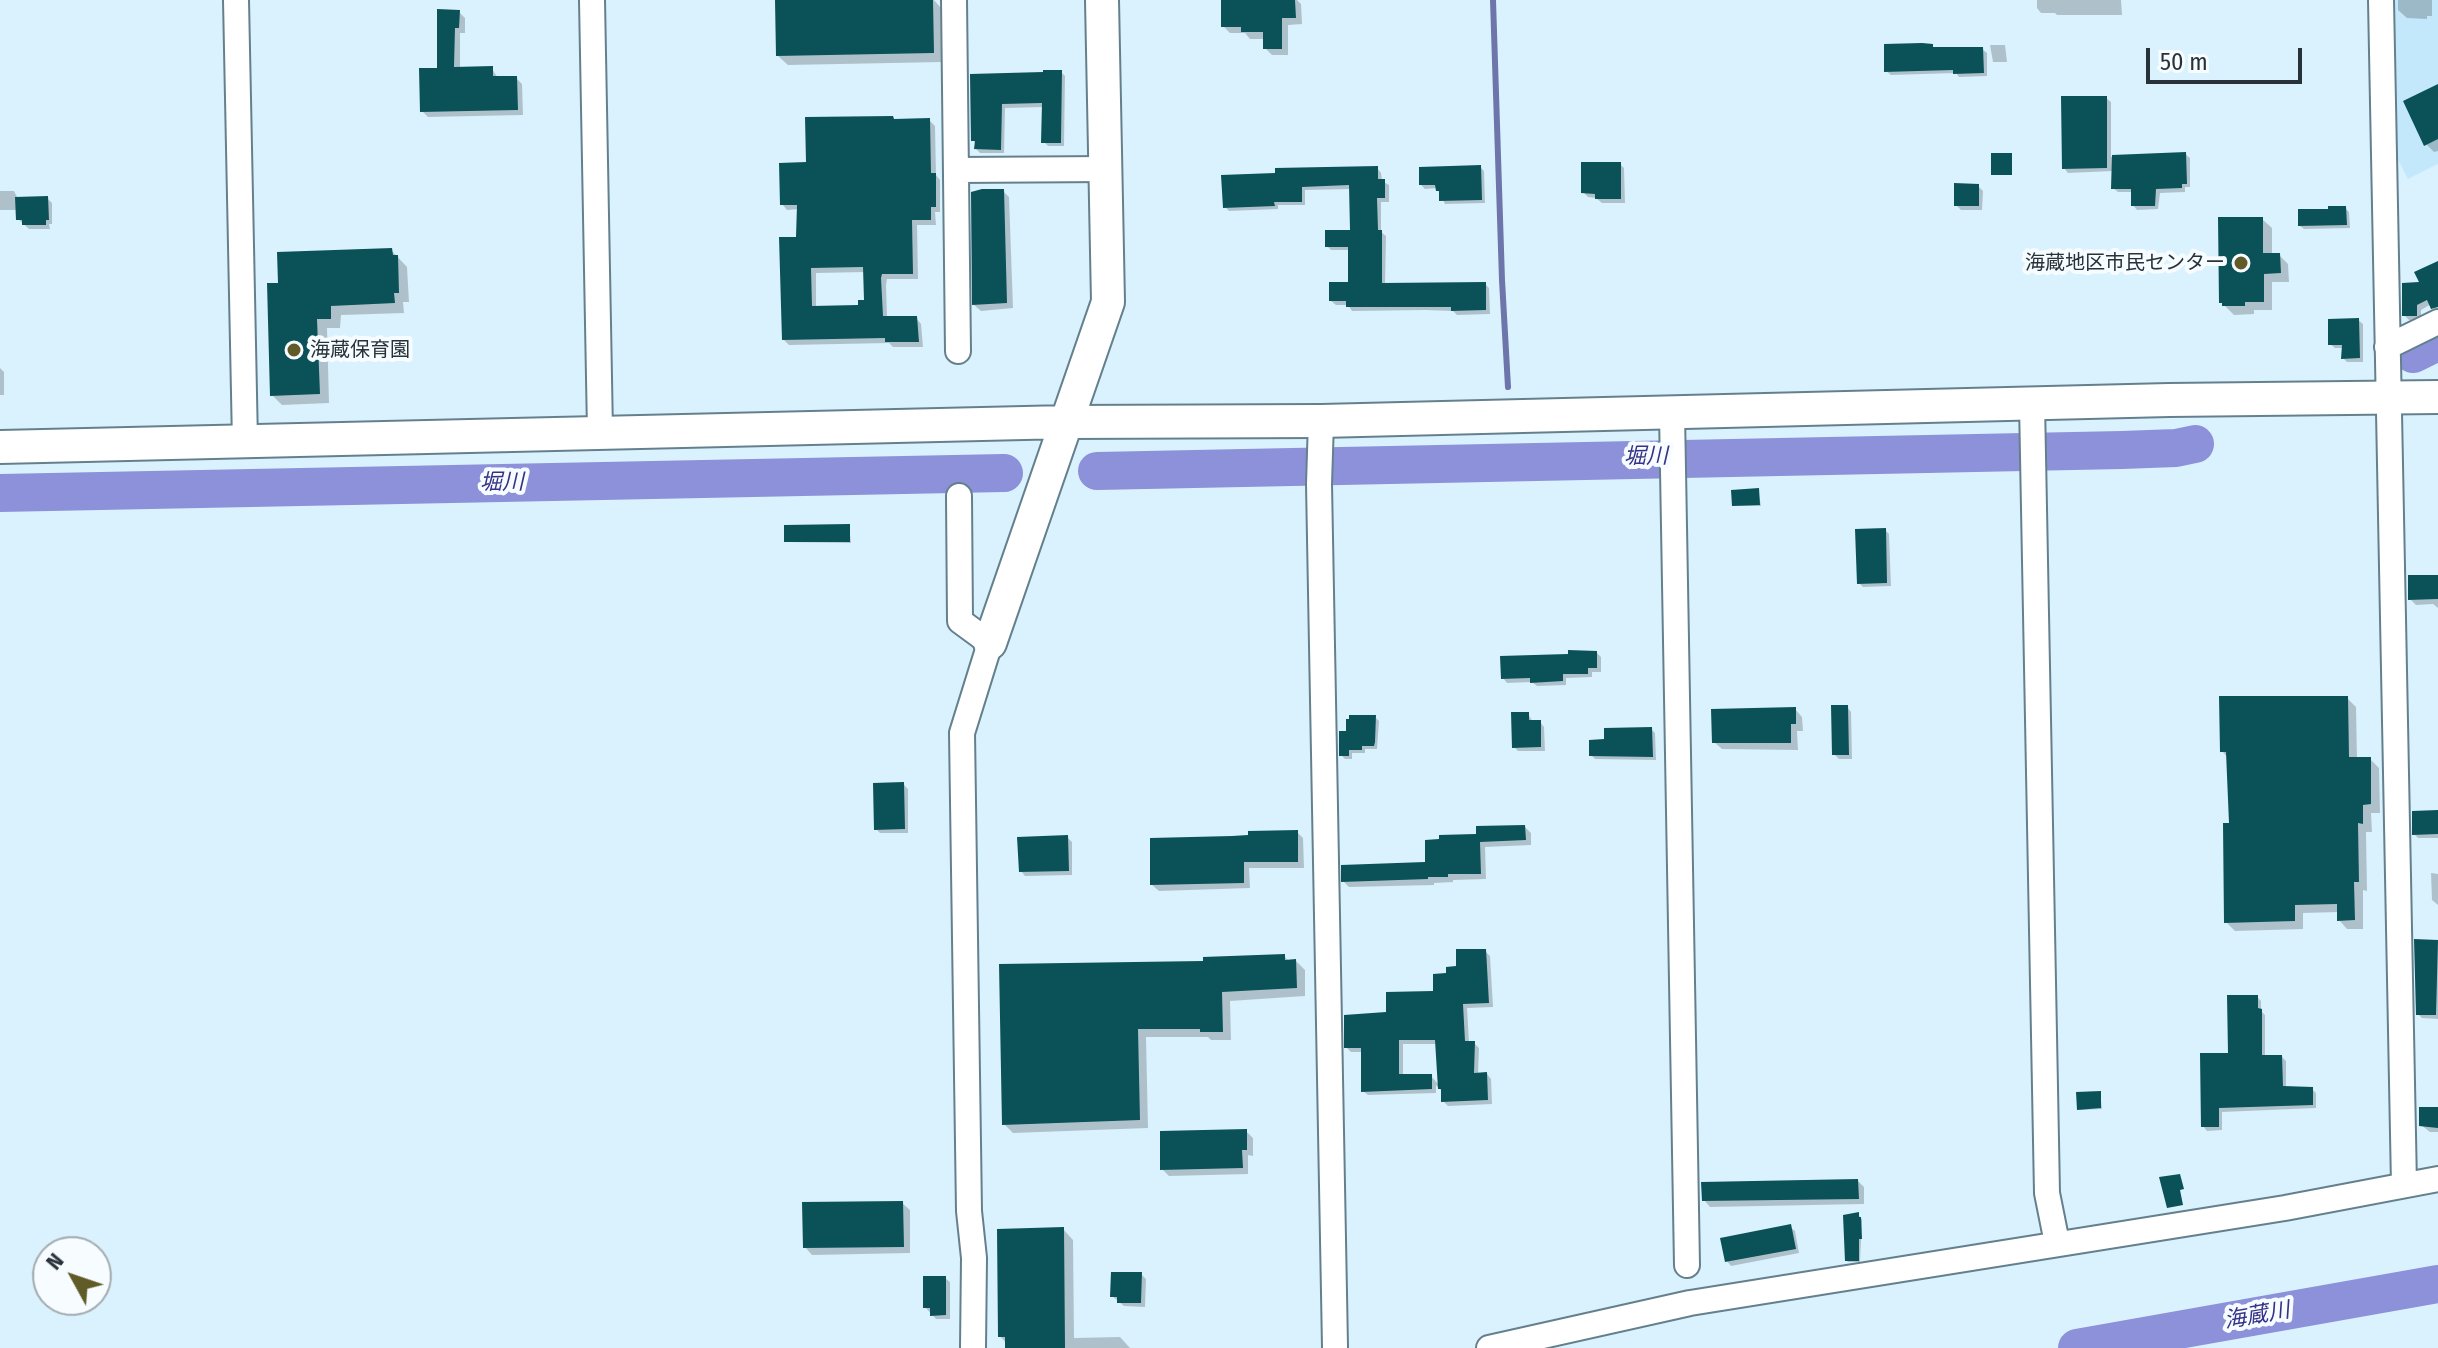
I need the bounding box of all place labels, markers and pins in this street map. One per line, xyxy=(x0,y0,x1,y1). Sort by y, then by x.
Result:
place label: 海蔵地区市民センター xyxy=(2025,251,2225,275)
marker: 海蔵地区市民センター xyxy=(2232,254,2250,272)
place label: 海蔵保育園 xyxy=(310,338,410,362)
marker: 海蔵保育園 xyxy=(285,341,303,359)

